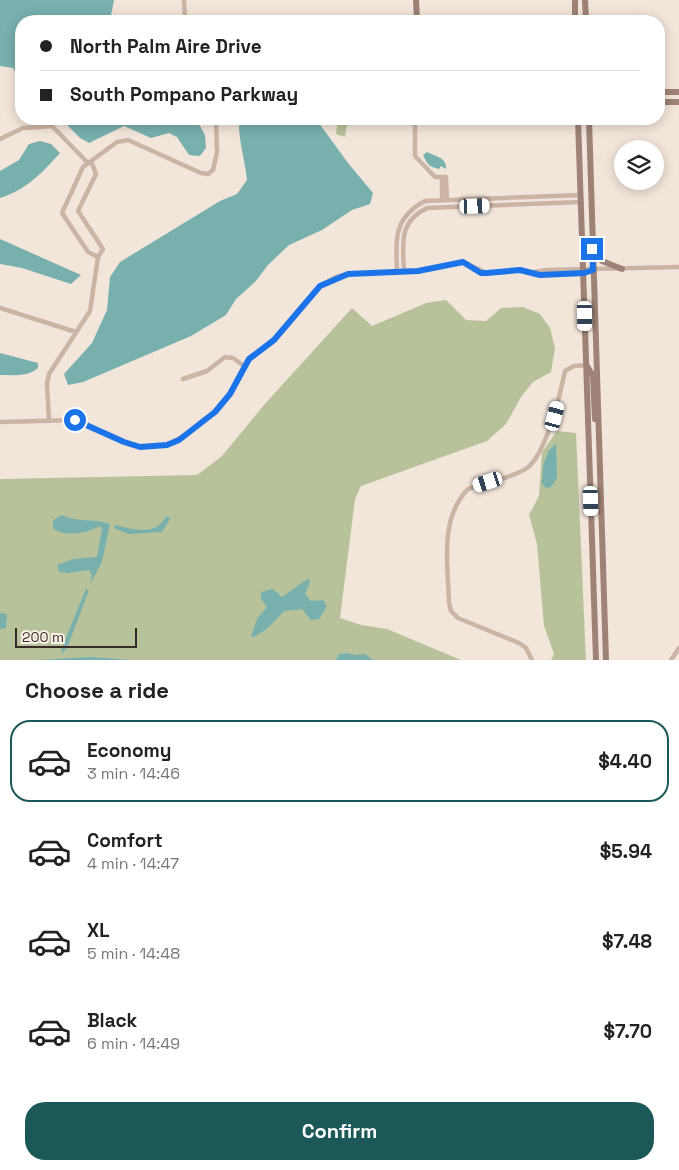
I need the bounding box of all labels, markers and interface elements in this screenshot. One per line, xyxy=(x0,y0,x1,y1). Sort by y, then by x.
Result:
text: North Palm Aire Drive xyxy=(70,34,262,59)
text: South Pompano Parkway xyxy=(70,82,298,107)
map controls xyxy=(614,140,664,190)
button: layers xyxy=(614,140,664,190)
car xyxy=(459,198,490,214)
route end xyxy=(581,238,603,260)
car xyxy=(577,301,592,331)
car xyxy=(543,400,566,432)
route start xyxy=(64,409,86,431)
car xyxy=(471,470,504,494)
car xyxy=(582,486,599,516)
scale bar xyxy=(15,625,138,648)
text: 200 m xyxy=(22,628,64,646)
text: Choose a ride xyxy=(25,676,169,704)
text: Economy xyxy=(87,738,171,763)
icon: car xyxy=(27,739,72,784)
text: $4.40 xyxy=(598,749,652,774)
text: 3 min · 14:46 xyxy=(87,763,180,784)
text: Comfort xyxy=(87,828,163,853)
icon: car xyxy=(27,829,72,874)
text: $5.94 xyxy=(600,839,652,864)
text: 4 min · 14:47 xyxy=(87,853,179,874)
text: XL xyxy=(87,918,110,943)
icon: car xyxy=(27,919,72,964)
text: $7.48 xyxy=(602,929,652,954)
text: 5 min · 14:48 xyxy=(87,943,180,964)
text: Black xyxy=(87,1008,137,1033)
icon: car xyxy=(27,1009,72,1054)
text: $7.70 xyxy=(603,1019,652,1044)
text: 6 min · 14:49 xyxy=(87,1033,180,1054)
button: Confirm xyxy=(25,1102,654,1160)

